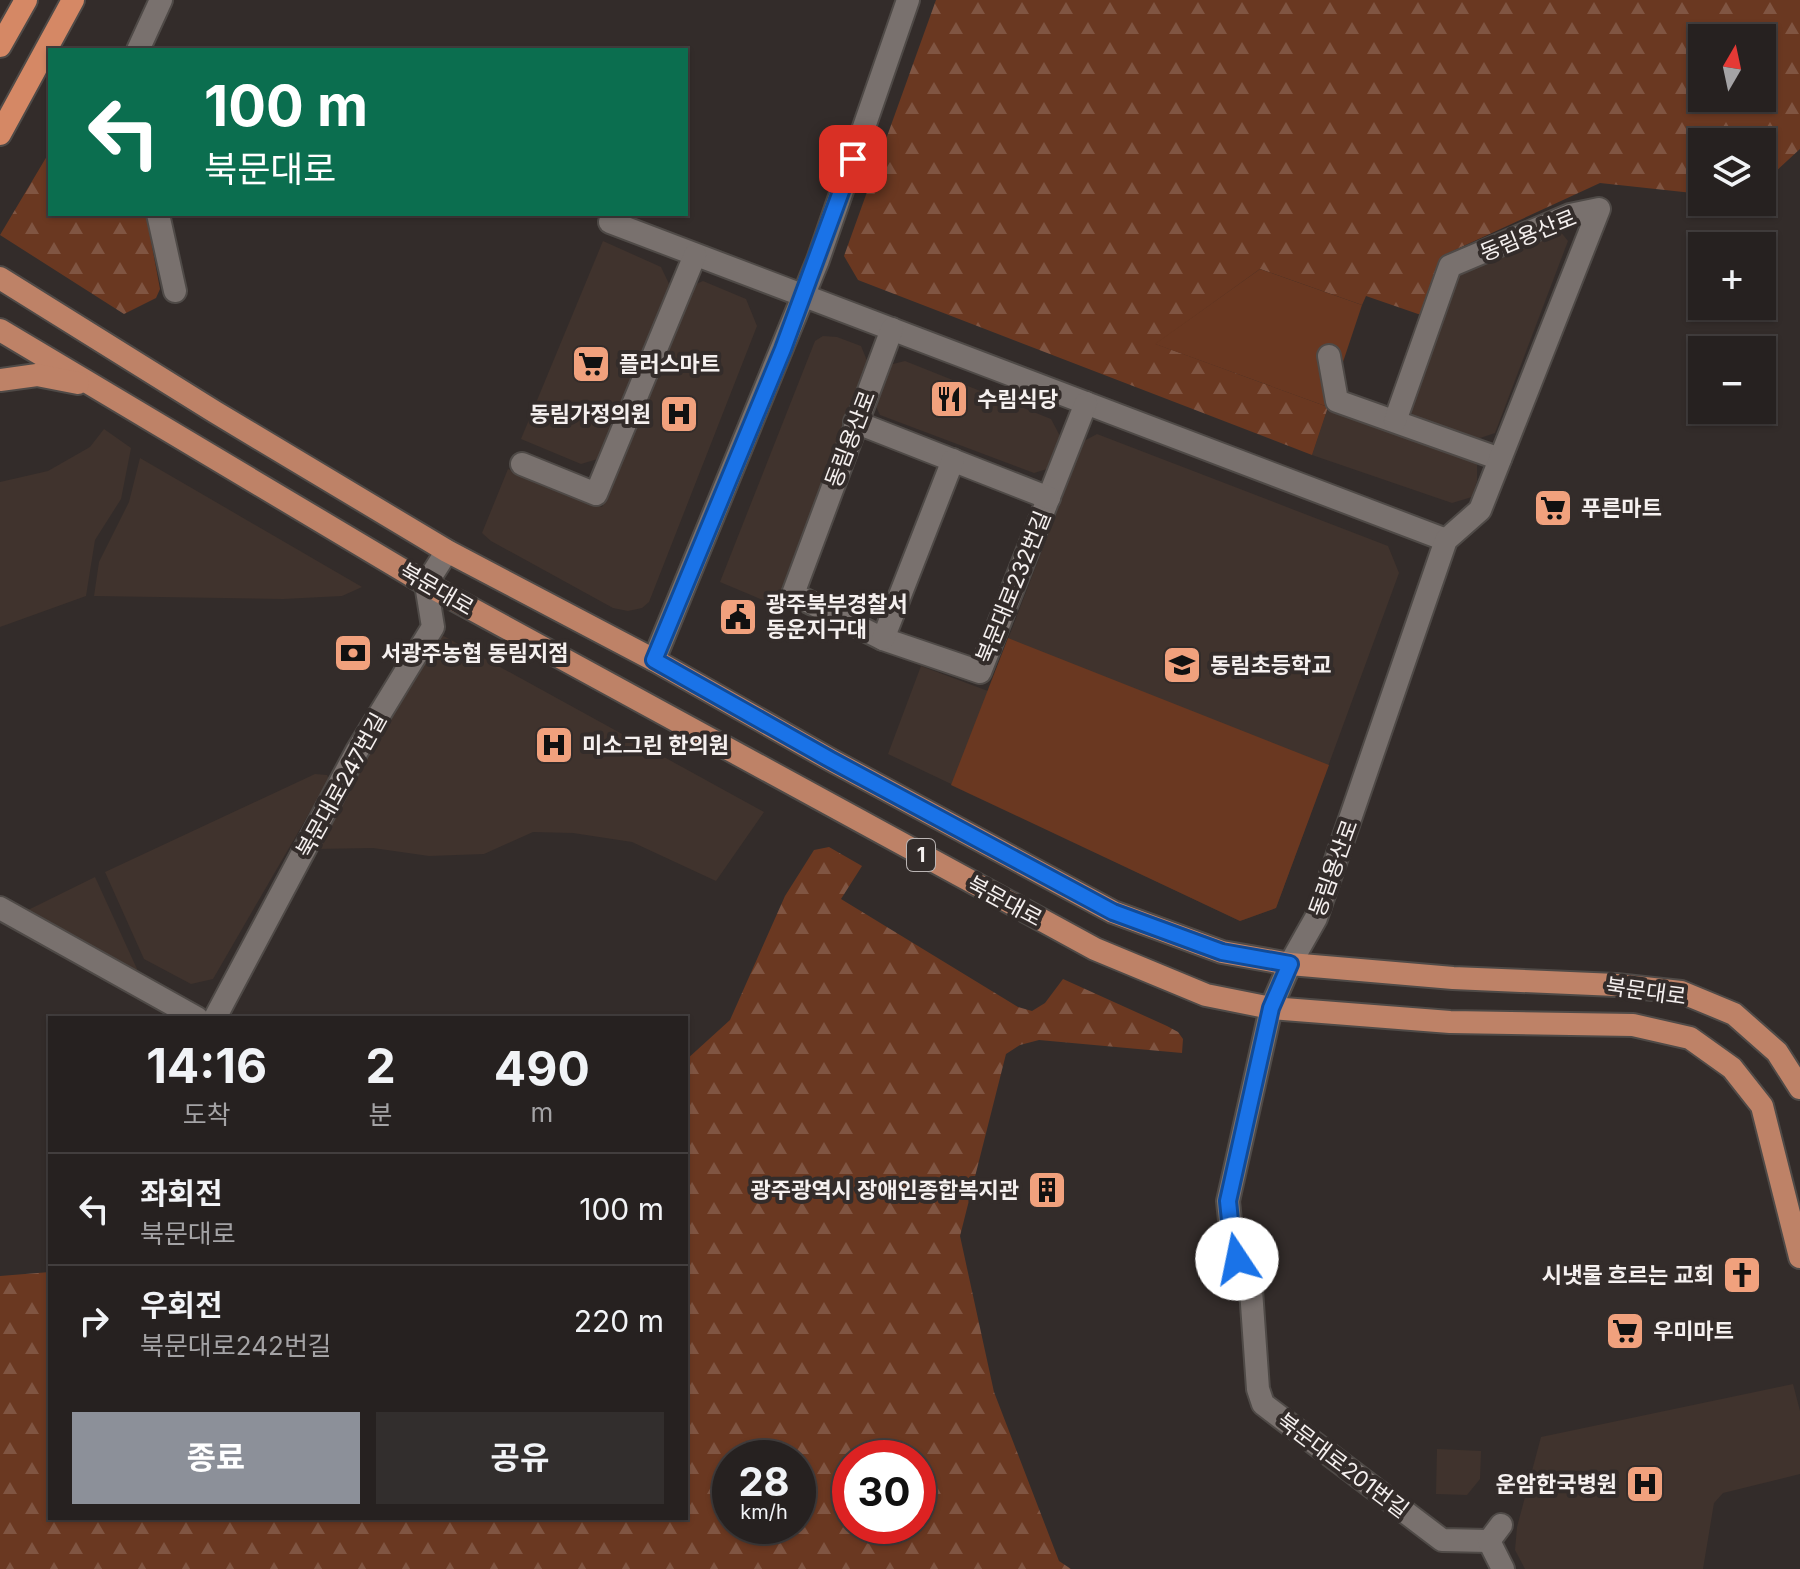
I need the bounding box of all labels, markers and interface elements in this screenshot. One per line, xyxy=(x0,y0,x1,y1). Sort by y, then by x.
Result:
north arrow xyxy=(1688,24,1776,112)
map controls xyxy=(1688,24,1776,424)
text: 100 m xyxy=(204,72,368,140)
icon: left xyxy=(72,80,176,184)
pin xyxy=(819,125,887,193)
button: layers xyxy=(1688,128,1776,216)
icon: arrive xyxy=(831,137,875,181)
text: 북문대로 xyxy=(204,147,336,191)
street label: 동림용산로 xyxy=(1476,204,1580,266)
button: + xyxy=(1688,232,1776,320)
button: − xyxy=(1688,336,1776,424)
supermarket icon: 플러스마트 xyxy=(570,343,612,385)
place label: 플러스마트 xyxy=(619,351,720,377)
restaurant icon: 수림식당 xyxy=(928,378,970,420)
place label: 수림식당 xyxy=(977,386,1058,412)
street label: 동림용산로 xyxy=(820,387,880,491)
hospital icon: 동림가정의원 xyxy=(658,393,700,435)
place label: 동림가정의원 xyxy=(530,401,651,427)
supermarket icon: 푸른마트 xyxy=(1532,487,1574,529)
place label: 푸른마트 xyxy=(1581,495,1662,521)
street label: 북문대로232번길 xyxy=(971,507,1055,667)
street label: 북문대로 xyxy=(395,557,479,621)
place label: 광주북부경찰서 동운지구대 xyxy=(766,591,908,642)
public building icon: 광주북부경찰서 동운지구대 xyxy=(717,596,759,638)
bank icon: 서광주농협 동림지점 xyxy=(332,632,374,674)
place label: 서광주농협 동림지점 xyxy=(381,640,568,666)
school or university icon: 동림초등학교 xyxy=(1161,644,1203,686)
place label: 동림초등학교 xyxy=(1210,652,1331,678)
street label: 북문대로247번길 xyxy=(291,708,391,862)
hospital icon: 미소그린 한의원 xyxy=(533,724,575,766)
place label: 미소그린 한의원 xyxy=(582,732,729,758)
street label: 동림용산로 xyxy=(1303,816,1363,920)
road number: 1 xyxy=(907,839,935,871)
street label: 북문대로 xyxy=(963,871,1047,931)
street label: 북문대로 xyxy=(1604,972,1688,1010)
text: 14:16 xyxy=(146,1036,267,1095)
text: 2 xyxy=(365,1036,396,1095)
text: 490 xyxy=(494,1039,590,1098)
text: m xyxy=(530,1097,553,1128)
text: 도착 xyxy=(183,1099,231,1130)
text: 분 xyxy=(369,1099,392,1130)
building icon: 광주광역시 장애인종합복지관 xyxy=(1026,1169,1068,1211)
text: 좌회전 xyxy=(140,1175,223,1211)
place label: 광주광역시 장애인종합복지관 xyxy=(751,1177,1019,1203)
icon: left xyxy=(72,1187,116,1231)
text: 100 m xyxy=(579,1191,664,1227)
position arrow xyxy=(1195,1217,1279,1301)
text: 북문대로 xyxy=(140,1218,236,1249)
church icon: 시냇물 흐르는 교회 xyxy=(1721,1254,1763,1296)
place label: 시냇물 흐르는 교회 xyxy=(1542,1262,1714,1288)
text: 우회전 xyxy=(140,1287,223,1323)
icon: right xyxy=(72,1299,116,1343)
text: 220 m xyxy=(574,1303,664,1339)
supermarket icon: 우미마트 xyxy=(1604,1310,1646,1352)
place label: 우미마트 xyxy=(1653,1318,1734,1344)
text: 북문대로242번길 xyxy=(140,1330,332,1361)
street label: 북문대로201번길 xyxy=(1272,1407,1414,1523)
button: 종료 xyxy=(72,1412,360,1504)
button: 공유 xyxy=(376,1412,664,1504)
speed limit sign: 30 xyxy=(832,1440,936,1544)
text: 28 xyxy=(738,1457,790,1506)
hospital icon: 운암한국병원 xyxy=(1624,1463,1666,1505)
place label: 운암한국병원 xyxy=(1496,1471,1617,1497)
text: km/h xyxy=(740,1500,788,1524)

